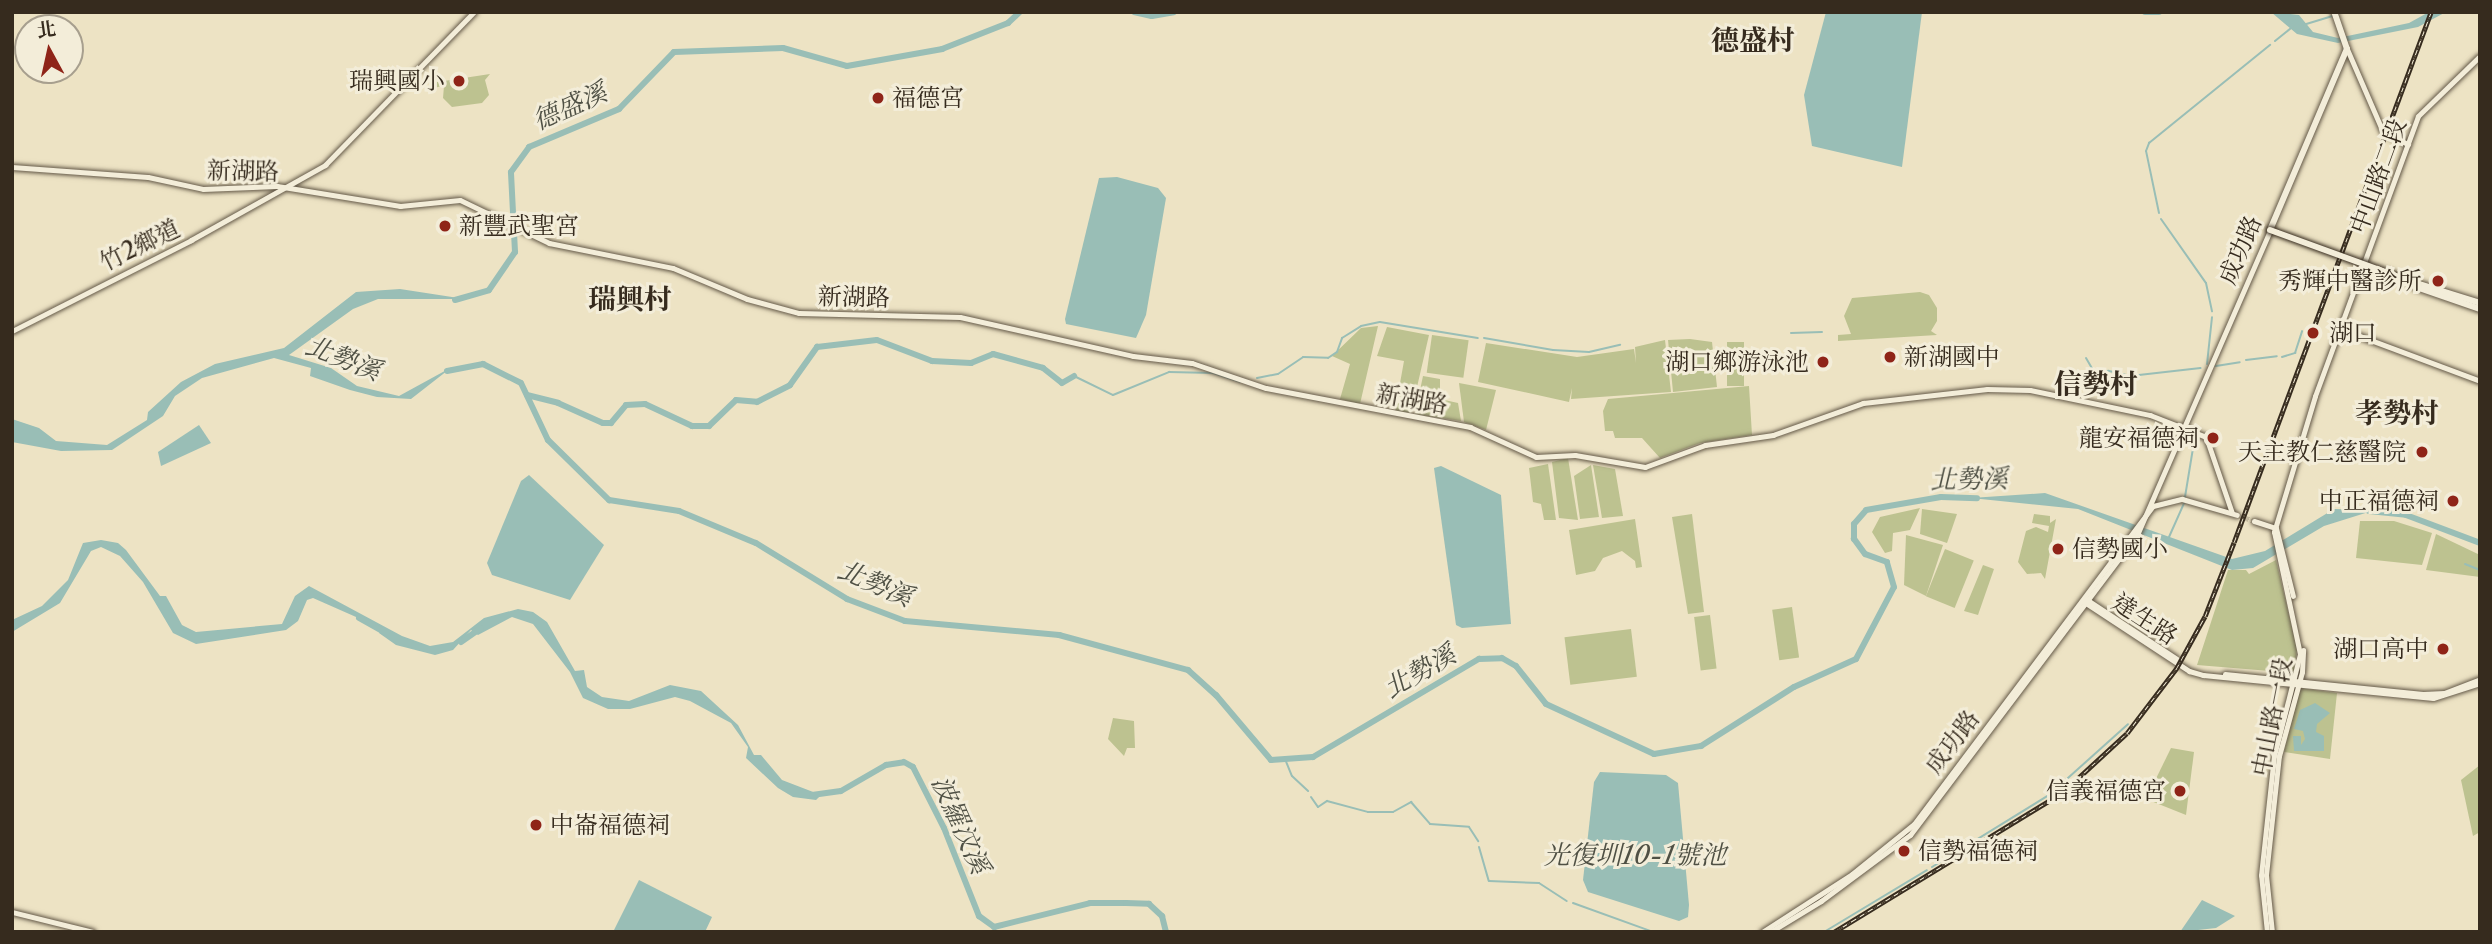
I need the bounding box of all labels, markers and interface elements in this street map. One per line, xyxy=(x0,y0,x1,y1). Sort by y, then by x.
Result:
north arrow xyxy=(14,14,84,84)
text: 北 xyxy=(35,17,57,42)
district label: 德盛村 xyxy=(1711,23,1795,57)
place label: 瑞興國小 xyxy=(349,67,445,95)
marker: 瑞興國小 xyxy=(451,73,467,89)
water label: 德盛溪 xyxy=(528,77,612,137)
place label: 福德宮 xyxy=(892,84,964,112)
marker: 福德宮 xyxy=(870,90,886,106)
street label: 中山路二段 xyxy=(2344,115,2412,237)
street label: 新湖路 xyxy=(207,156,279,186)
street label: 成功路 xyxy=(2213,211,2267,289)
place label: 新豐武聖宮 xyxy=(459,212,579,240)
street label: 竹2鄉道 xyxy=(95,213,185,277)
marker: 新豐武聖宮 xyxy=(437,218,453,234)
place label: 秀輝中醫診所 xyxy=(2278,267,2422,295)
marker: 秀輝中醫診所 xyxy=(2428,271,2448,291)
district label: 瑞興村 xyxy=(588,282,672,316)
street label: 新湖路 xyxy=(818,282,890,312)
place label: 湖口 xyxy=(2329,319,2377,347)
marker: 湖口 xyxy=(2303,323,2323,343)
water label: 北勢溪 xyxy=(301,330,385,388)
place label: 新湖國中 xyxy=(1904,343,2000,371)
place label: 湖口鄉游泳池 xyxy=(1665,348,1809,376)
marker: 新湖國中 xyxy=(1882,349,1898,365)
marker: 湖口鄉游泳池 xyxy=(1815,354,1831,370)
district label: 信勢村 xyxy=(2054,367,2138,401)
street label: 新湖路 xyxy=(1374,379,1450,419)
district label: 孝勢村 xyxy=(2355,396,2439,430)
place label: 龍安福德祠 xyxy=(2079,424,2199,452)
marker: 龍安福德祠 xyxy=(2205,430,2221,446)
place label: 天主教仁慈醫院 xyxy=(2238,438,2406,466)
marker: 天主教仁慈醫院 xyxy=(2412,442,2432,462)
water label: 北勢溪 xyxy=(1930,464,2008,496)
place label: 中正福德祠 xyxy=(2319,487,2439,515)
marker: 中正福德祠 xyxy=(2445,493,2461,509)
place label: 信勢國小 xyxy=(2072,535,2168,563)
marker: 信勢國小 xyxy=(2050,541,2066,557)
water label: 北勢溪 xyxy=(833,554,917,614)
street label: 達生路 xyxy=(2107,587,2183,651)
place label: 湖口高中 xyxy=(2333,635,2429,663)
water label: 北勢溪 xyxy=(1378,639,1462,705)
marker: 湖口高中 xyxy=(2435,641,2451,657)
street label: 中山路一段 xyxy=(2246,655,2298,779)
street label: 成功路 xyxy=(1919,705,1985,779)
water label: 波羅汶溪 xyxy=(925,771,995,879)
place label: 信義福德宮 xyxy=(2046,777,2166,805)
marker: 信義福德宮 xyxy=(2172,783,2188,799)
place label: 中崙福德祠 xyxy=(550,811,670,839)
marker: 中崙福德祠 xyxy=(528,817,544,833)
place label: 信勢福德祠 xyxy=(1918,837,2038,865)
water label: 光復圳10-1號池 xyxy=(1544,840,1726,872)
marker: 信勢福德祠 xyxy=(1896,843,1912,859)

